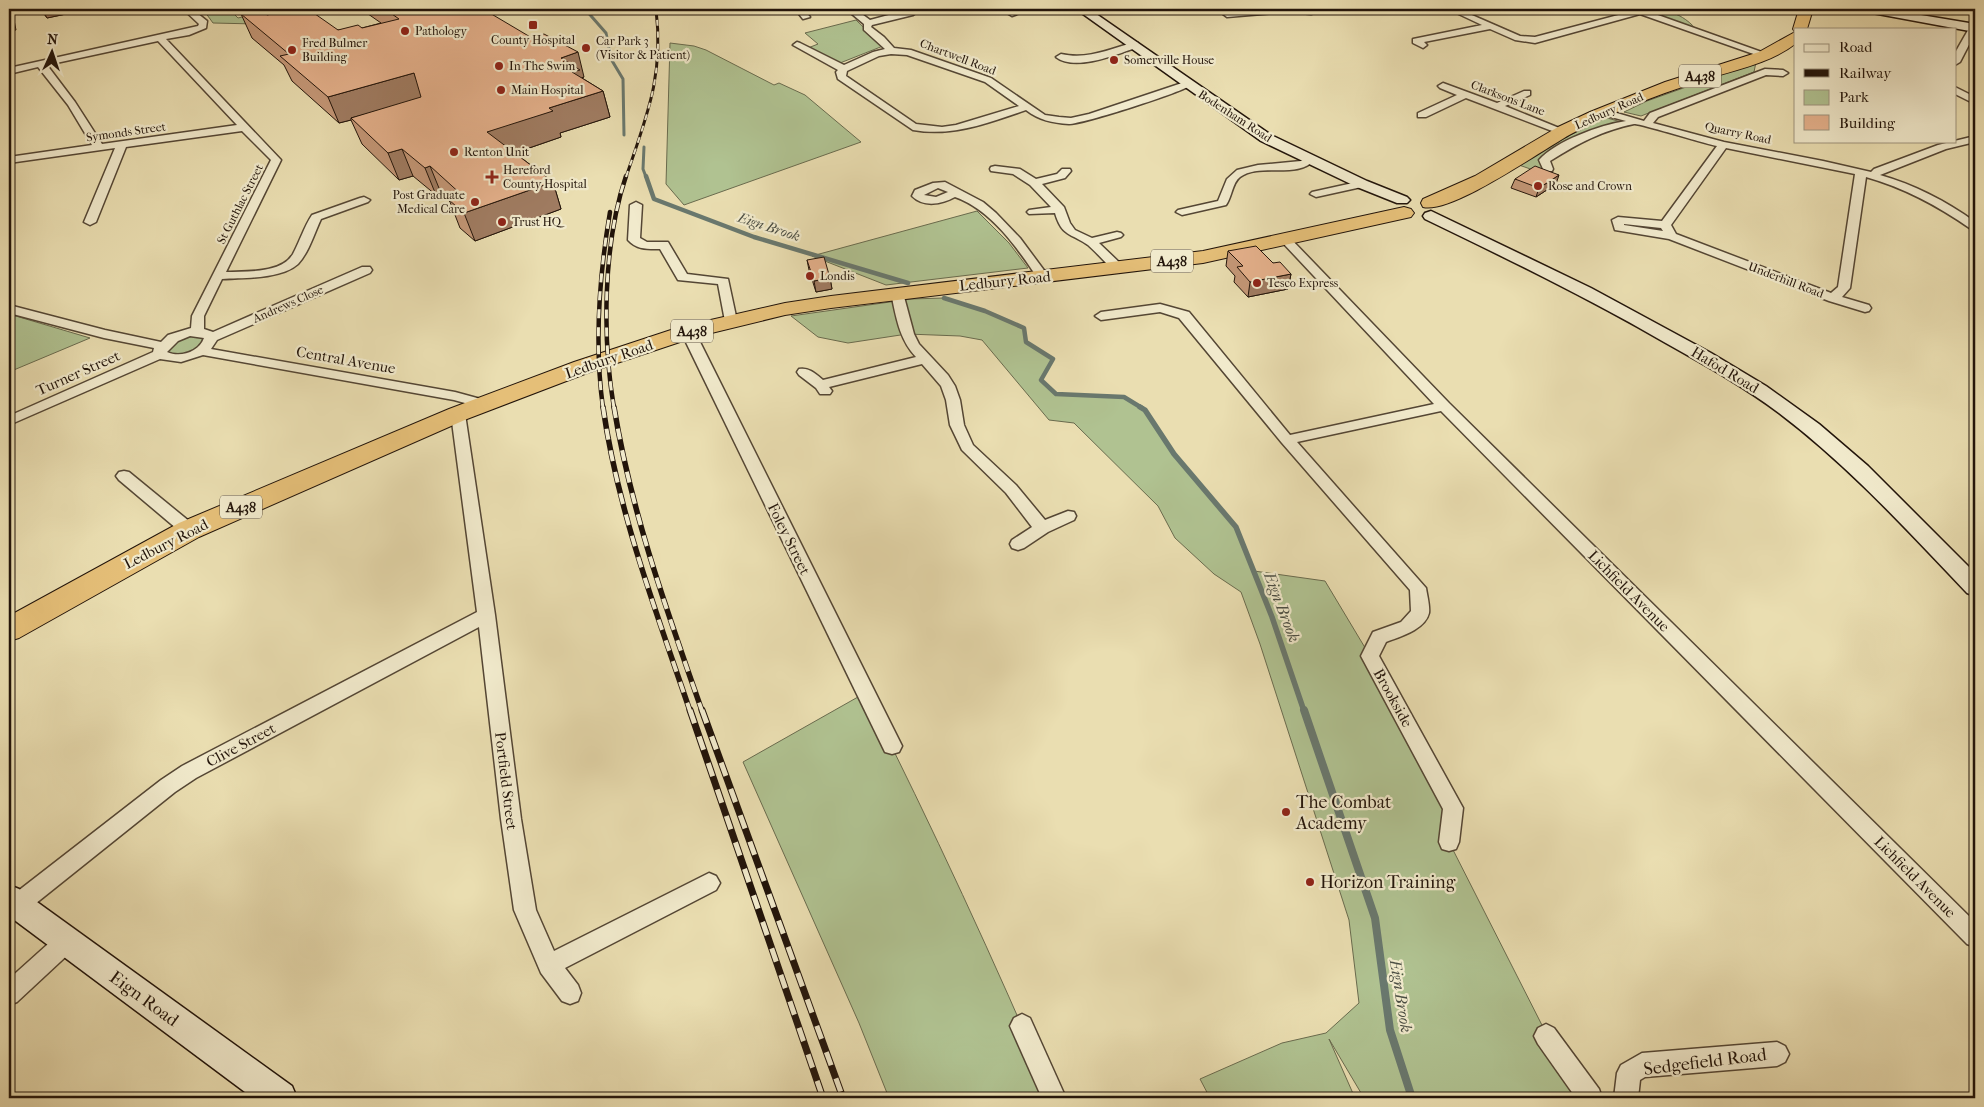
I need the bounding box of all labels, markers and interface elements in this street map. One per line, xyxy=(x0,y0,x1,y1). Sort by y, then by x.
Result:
marker: County Hospital xyxy=(527,19,539,31)
place label: Pathology xyxy=(415,24,467,38)
marker: Pathology xyxy=(399,25,411,37)
north arrow xyxy=(28,28,78,78)
legend xyxy=(1794,28,1956,142)
text: N xyxy=(47,31,59,48)
place label: County Hospital xyxy=(491,33,576,47)
place label: Car Park 3 (Visitor & Patient) xyxy=(596,34,690,62)
place label: Fred Bulmer Building xyxy=(302,36,368,64)
street label: Chartwell Road xyxy=(918,36,998,78)
text: Road xyxy=(1839,38,1873,56)
marker: Car Park 3 (Visitor & Patient) xyxy=(580,42,592,54)
marker: Fred Bulmer Building xyxy=(286,44,298,56)
place label: Somerville House xyxy=(1124,53,1214,67)
marker: Somerville House xyxy=(1108,54,1120,66)
place label: In The Swim xyxy=(509,59,575,73)
marker: In The Swim xyxy=(493,60,505,72)
road number: A438 xyxy=(1679,64,1721,88)
text: Railway xyxy=(1839,64,1892,82)
street label: Clarksons Lane xyxy=(1469,77,1547,119)
place label: Main Hospital xyxy=(511,83,584,97)
marker: Main Hospital xyxy=(495,84,507,96)
street label: Bodenham Road xyxy=(1196,87,1275,145)
text: Park xyxy=(1839,88,1869,106)
street label: Ledbury Road xyxy=(1573,89,1646,132)
text: Building xyxy=(1839,114,1896,132)
street label: Symonds Street xyxy=(85,119,167,145)
street label: Quarry Road xyxy=(1704,119,1773,147)
place label: Renton Unit xyxy=(464,145,530,159)
marker: Renton Unit xyxy=(448,146,460,158)
street label: St Guthlac Street xyxy=(214,161,266,246)
place label: Hereford County Hospital xyxy=(503,163,588,191)
marker: Hereford County Hospital xyxy=(485,170,499,184)
place label: Rose and Crown xyxy=(1548,179,1632,193)
marker: Rose and Crown xyxy=(1532,180,1544,192)
place label: Post Graduate Medical Care xyxy=(392,188,465,216)
marker: Post Graduate Medical Care xyxy=(469,196,481,208)
water label: Eign Brook xyxy=(735,209,802,245)
place label: Trust HQ xyxy=(512,215,565,229)
marker: Trust HQ xyxy=(496,216,508,228)
road number: A438 xyxy=(1151,250,1193,272)
street label: Underhill Road xyxy=(1746,259,1826,301)
street label: Ledbury Road xyxy=(958,267,1052,295)
place label: Londis xyxy=(820,269,855,283)
marker: Londis xyxy=(804,270,816,282)
place label: Tesco Express xyxy=(1267,276,1339,290)
marker: Tesco Express xyxy=(1251,277,1263,289)
street label: Andrews Close xyxy=(250,282,326,326)
road number: A438 xyxy=(671,320,713,342)
street label: Ledbury Road xyxy=(563,335,656,382)
street label: Central Avenue xyxy=(295,342,398,378)
street label: Hafod Road xyxy=(1688,343,1763,398)
street label: Turner Street xyxy=(33,346,123,399)
road number: A438 xyxy=(220,496,262,518)
street label: Foley Street xyxy=(764,500,814,578)
street label: Ledbury Road xyxy=(121,515,212,573)
street label: Lichfield Avenue xyxy=(1584,546,1674,636)
water label: Eign Brook xyxy=(1260,568,1304,645)
street label: Brookside xyxy=(1370,666,1417,731)
street label: Clive Street xyxy=(203,719,279,771)
street label: Portfield Street xyxy=(491,731,521,832)
place label: The Combat Academy xyxy=(1295,792,1392,834)
marker: The Combat Academy xyxy=(1280,806,1292,818)
street label: Lichfield Avenue xyxy=(1870,832,1960,922)
place label: Horizon Training xyxy=(1320,872,1456,893)
marker: Horizon Training xyxy=(1304,876,1316,888)
water label: Eign Brook xyxy=(1386,957,1416,1034)
street label: Eign Road xyxy=(105,967,183,1031)
street label: Sedgefield Road xyxy=(1642,1044,1768,1080)

